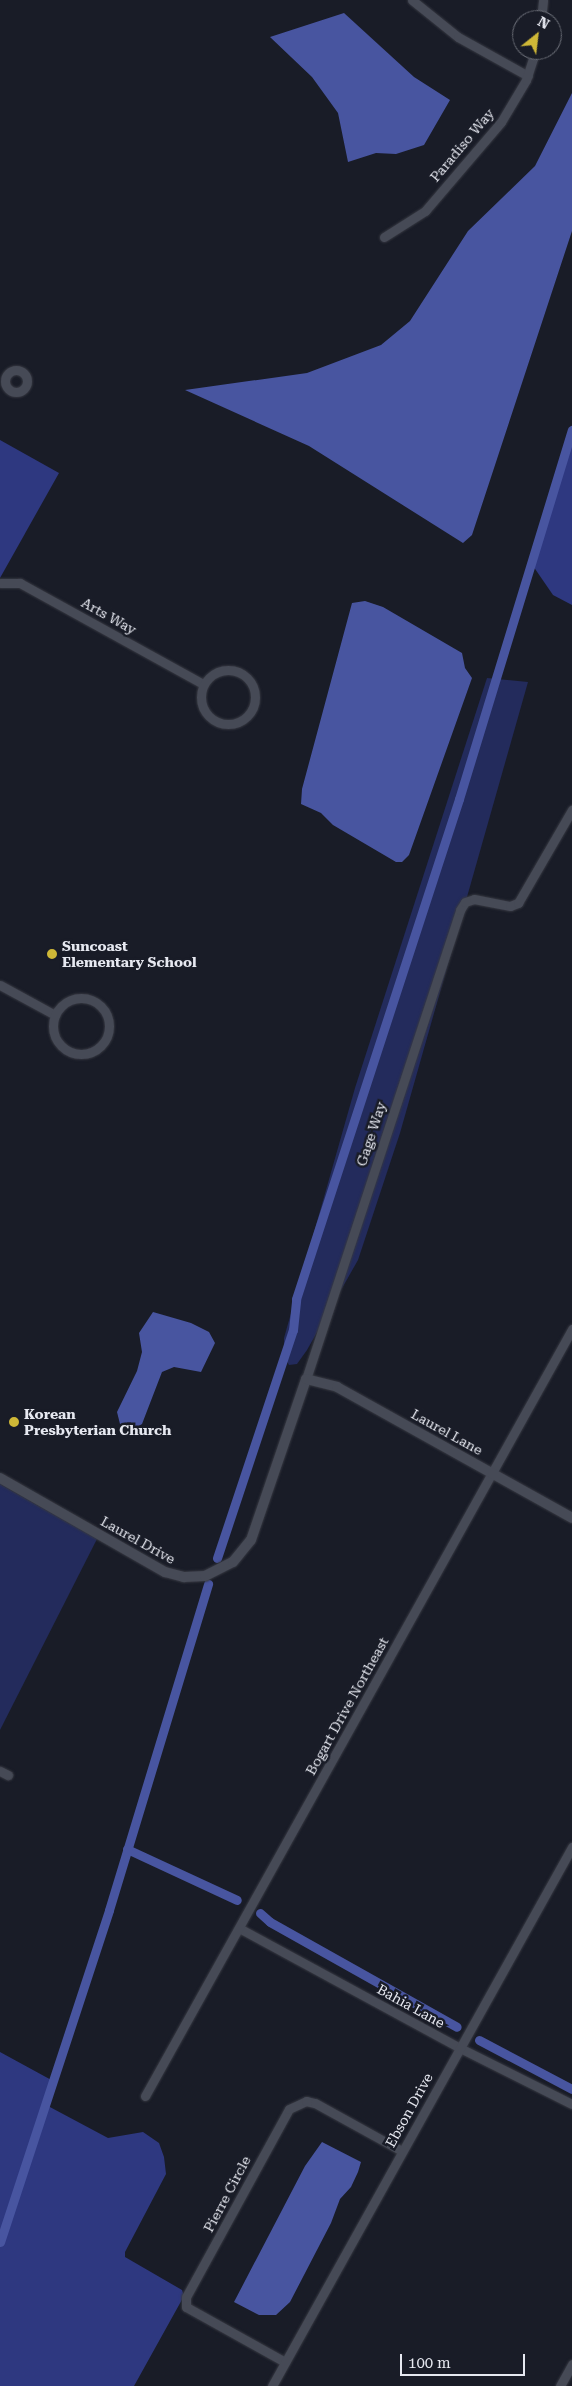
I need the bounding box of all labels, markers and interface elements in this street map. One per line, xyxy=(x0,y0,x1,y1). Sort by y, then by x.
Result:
north arrow xyxy=(512,10,562,60)
text: N xyxy=(535,13,552,32)
street label: Paradiso Way xyxy=(426,105,498,185)
street label: Arts Way xyxy=(79,594,139,638)
place label: Suncoast Elementary School xyxy=(62,938,197,970)
marker: Suncoast Elementary School xyxy=(46,948,58,960)
street label: Gage Way xyxy=(353,1100,389,1168)
street label: Laurel Lane xyxy=(408,1405,486,1459)
place label: Korean Presbyterian Church xyxy=(24,1406,171,1438)
marker: Korean Presbyterian Church xyxy=(8,1416,20,1428)
street label: Laurel Drive xyxy=(98,1513,178,1567)
street label: Bogart Drive Northeast xyxy=(302,1634,392,1778)
street label: Bahia Lane xyxy=(374,1981,448,2031)
street label: Ebson Drive xyxy=(382,2070,436,2150)
street label: Pierre Circle xyxy=(200,2153,254,2235)
scale bar xyxy=(402,2344,527,2376)
text: 100 m xyxy=(408,2354,451,2372)

